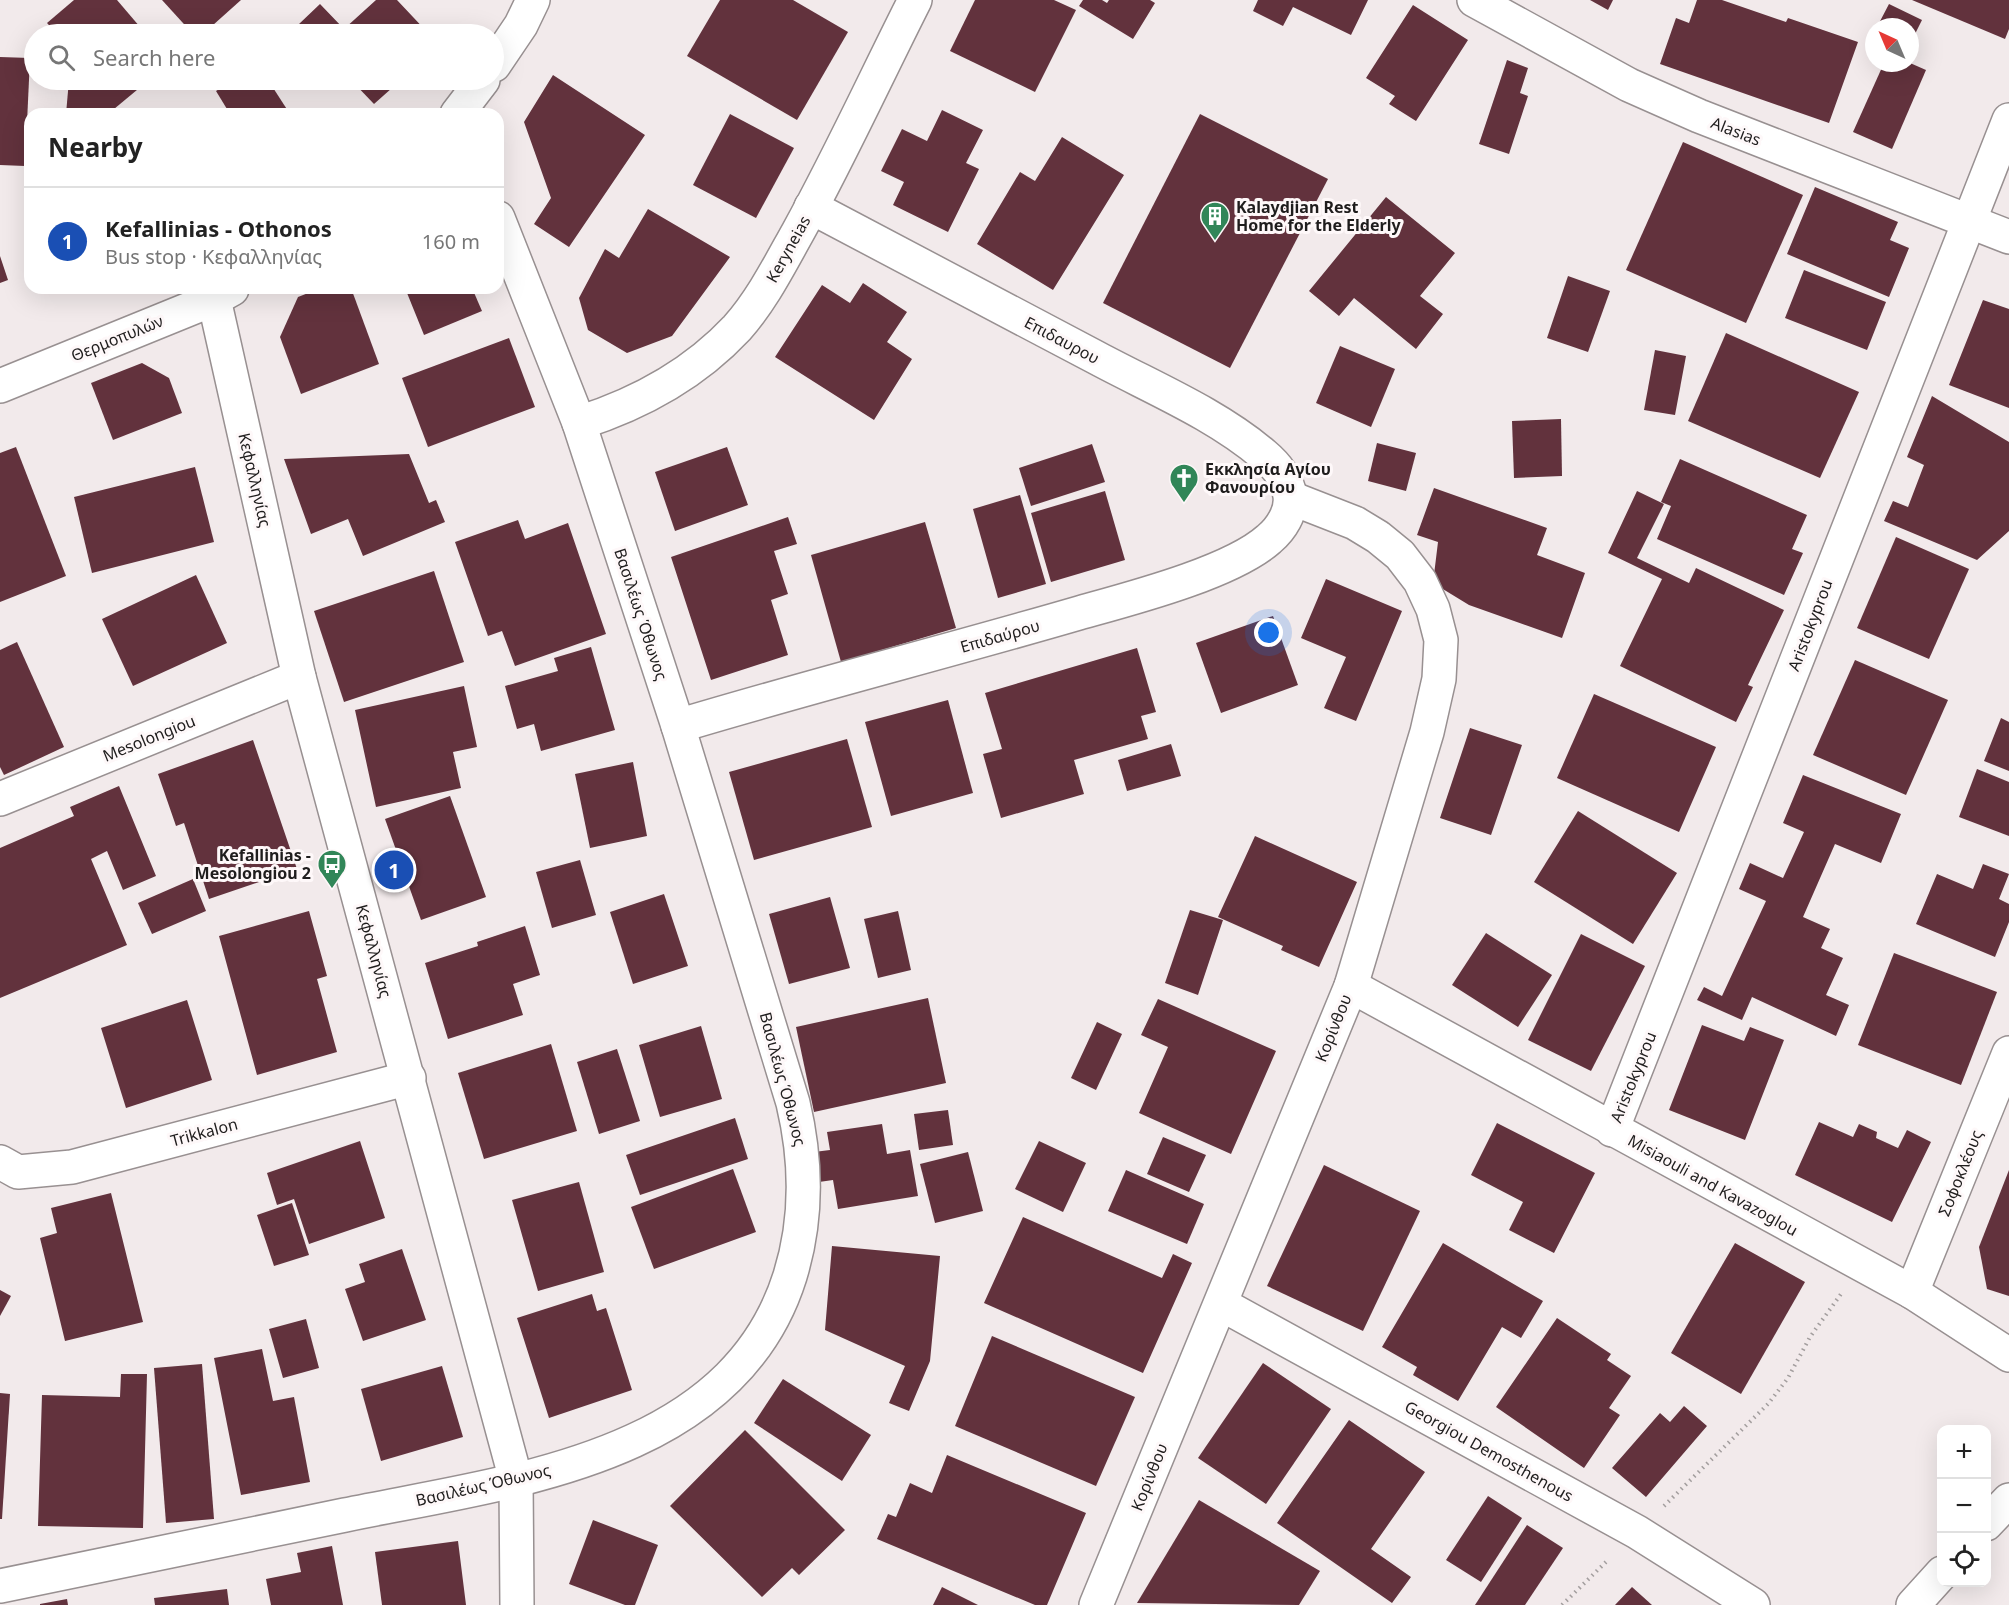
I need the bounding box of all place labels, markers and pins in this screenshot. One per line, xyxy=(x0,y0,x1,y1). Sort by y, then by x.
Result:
place label: Kalaydjian Rest Home for the Elderly xyxy=(1236,196,1401,236)
building icon: Kalaydjian Rest Home for the Elderly xyxy=(1199,200,1231,242)
place label: Εκκλησία Αγίου Φανουρίου xyxy=(1205,458,1331,498)
church icon: Εκκλησία Αγίου Φανουρίου xyxy=(1168,462,1200,504)
place label: Kefallinias - Mesolongiou 2 xyxy=(195,844,311,884)
bus stop icon: Kefallinias - Mesolongiou 2 xyxy=(316,848,348,890)
pin: 1 xyxy=(374,848,414,892)

